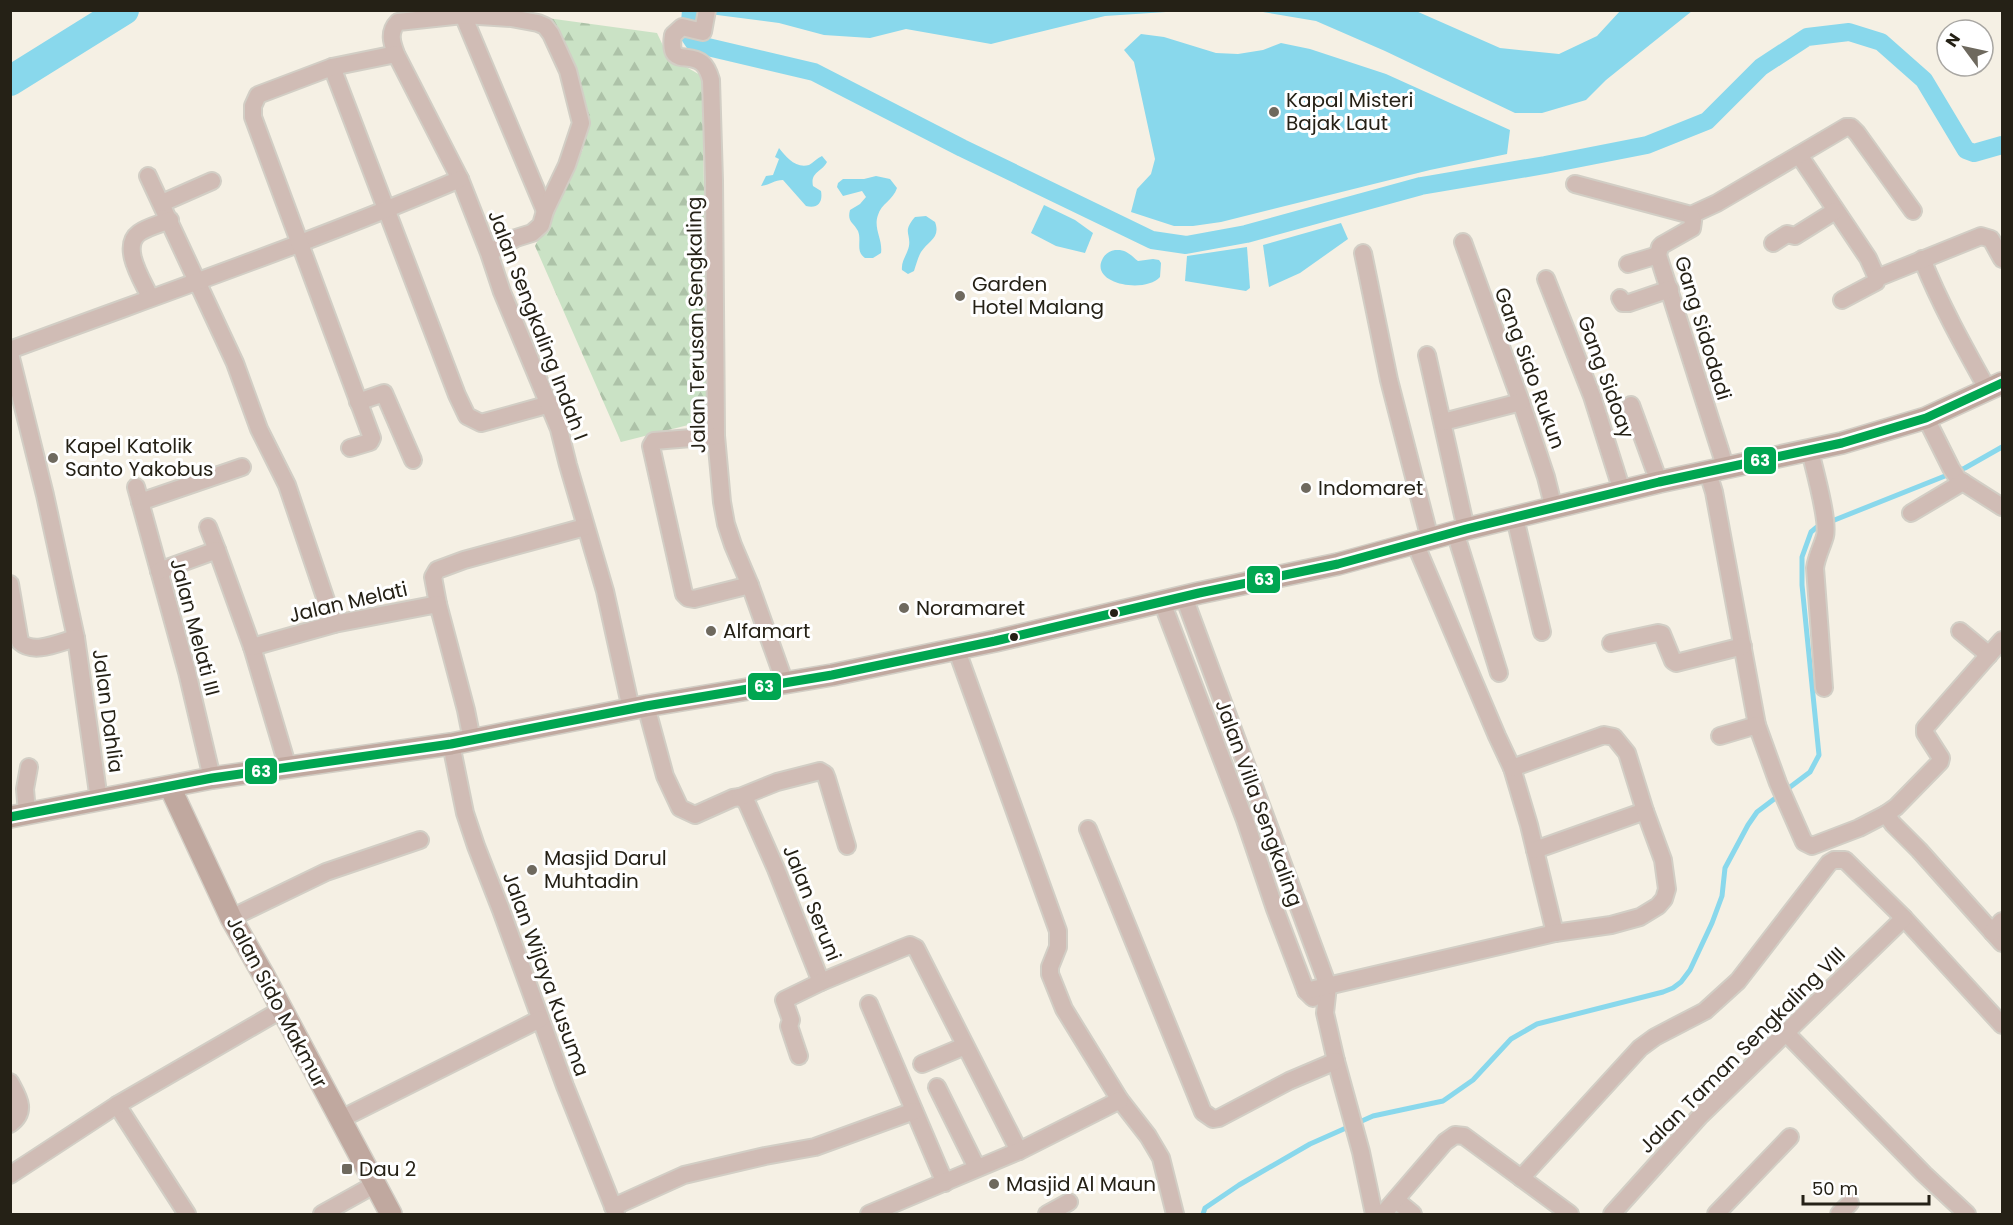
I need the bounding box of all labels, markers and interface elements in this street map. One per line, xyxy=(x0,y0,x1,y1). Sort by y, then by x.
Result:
north arrow xyxy=(1935,18,1995,78)
text: N xyxy=(1940,29,1966,51)
place label: Kapal Misteri Bajak Laut xyxy=(1286,86,1413,137)
marker: Kapal Misteri Bajak Laut xyxy=(1267,105,1281,119)
street label: Jalan Terusan Sengkaling xyxy=(680,196,712,454)
street label: Jalan Sengkaling Indah I xyxy=(481,206,595,444)
street label: Gang Sidodadi xyxy=(1668,253,1738,403)
place label: Garden Hotel Malang xyxy=(972,270,1104,321)
street label: Gang Sido Rukun xyxy=(1488,283,1572,453)
marker: Garden Hotel Malang xyxy=(953,289,967,303)
street label: Gang Sidoay xyxy=(1571,312,1641,442)
place label: Kapel Katolik Santo Yakobus xyxy=(65,432,214,483)
line badge: 63 xyxy=(1743,446,1777,475)
text: 63 xyxy=(1750,449,1770,472)
marker: Kapel Katolik Santo Yakobus xyxy=(46,451,60,465)
place label: Indomaret xyxy=(1318,474,1423,502)
marker: Indomaret xyxy=(1299,481,1313,495)
street label: Jalan Melati III xyxy=(163,555,227,699)
line badge: 63 xyxy=(1246,565,1281,594)
text: 63 xyxy=(1254,568,1274,591)
street label: Jalan Melati xyxy=(286,575,410,629)
place label: Noramaret xyxy=(916,594,1025,622)
marker: Noramaret xyxy=(897,601,911,615)
unlabelled marker xyxy=(1108,607,1120,619)
place label: Alfamart xyxy=(723,617,810,645)
marker: Alfamart xyxy=(704,624,718,638)
unlabelled marker xyxy=(1008,631,1020,643)
street label: Jalan Dahlia xyxy=(85,647,131,775)
line badge: 63 xyxy=(747,672,782,701)
text: 63 xyxy=(754,675,774,698)
street label: Jalan Villa Sengkaling xyxy=(1209,696,1309,910)
line badge: 63 xyxy=(244,757,278,785)
text: 63 xyxy=(251,760,271,783)
street label: Jalan Seruni xyxy=(776,841,848,965)
place label: Masjid Darul Muhtadin xyxy=(544,844,667,895)
marker: Masjid Darul Muhtadin xyxy=(525,863,539,877)
street label: Jalan Wijaya Kusuma xyxy=(496,868,596,1080)
street label: Jalan Sido Makmur xyxy=(220,911,334,1093)
street label: Jalan Taman Sengkaling VIII xyxy=(1633,941,1851,1159)
place label: Dau 2 xyxy=(359,1155,416,1183)
marker: Dau 2 xyxy=(340,1162,354,1176)
scale bar xyxy=(1803,1168,1929,1206)
place label: Masjid Al Maun xyxy=(1006,1170,1156,1198)
text: 50 m xyxy=(1812,1176,1858,1201)
marker: Masjid Al Maun xyxy=(987,1177,1001,1191)

